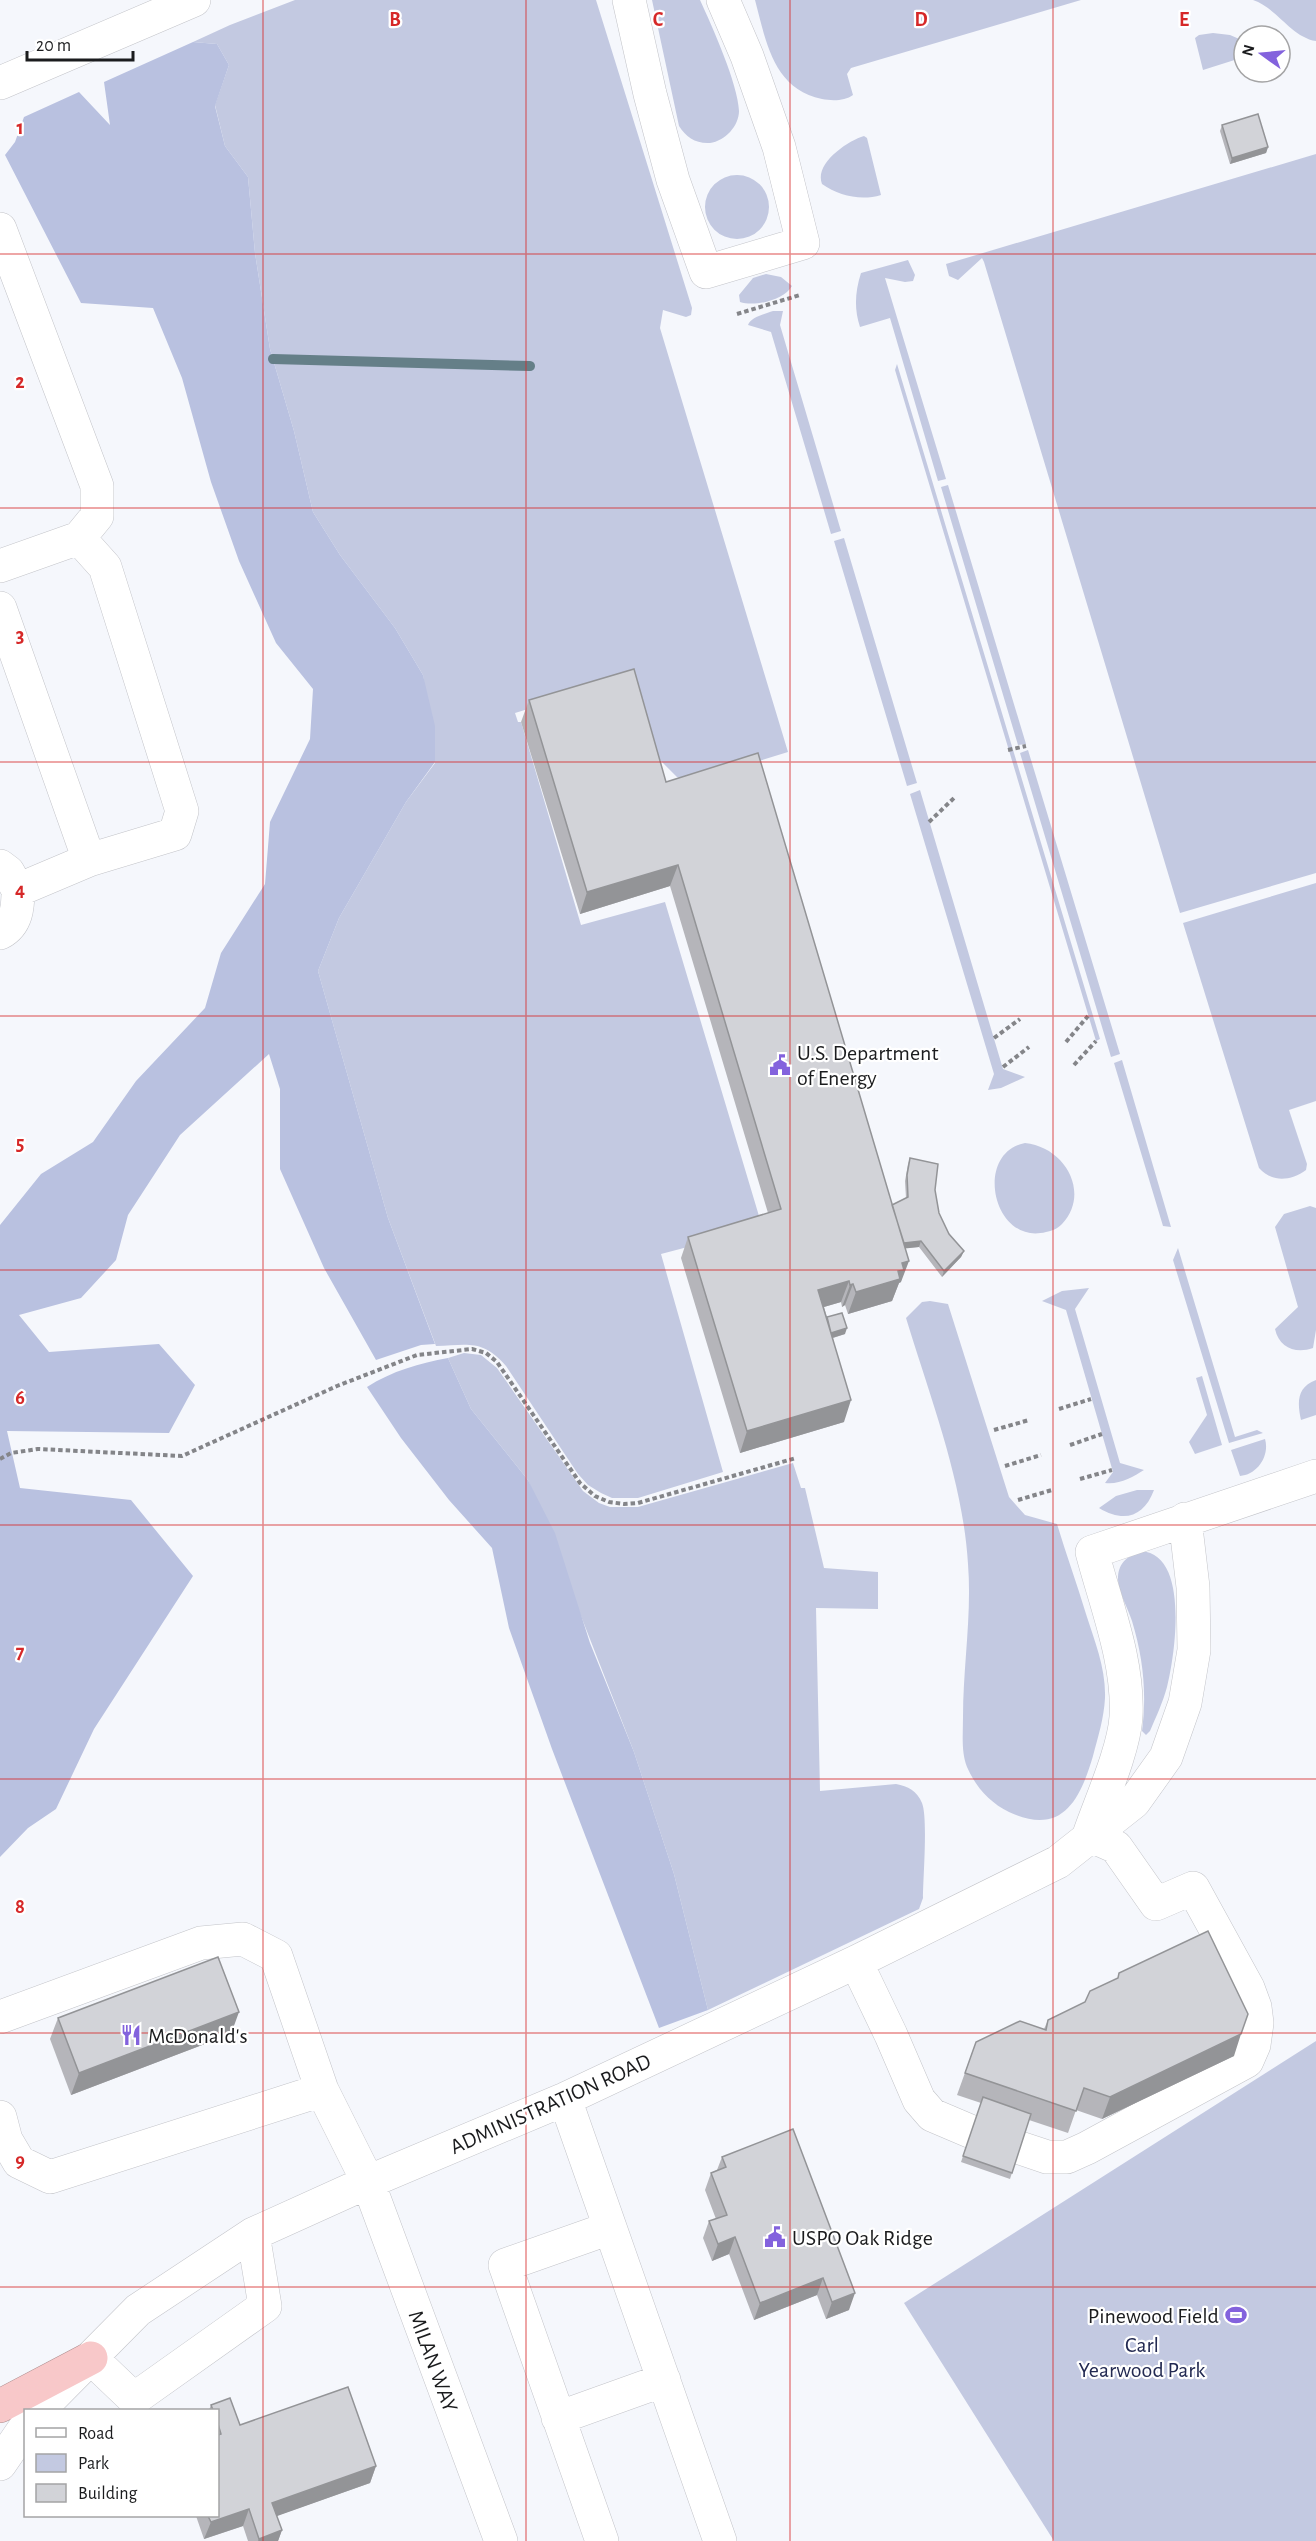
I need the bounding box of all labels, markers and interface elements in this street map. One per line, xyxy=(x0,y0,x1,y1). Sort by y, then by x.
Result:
text: B xyxy=(389,10,401,30)
text: C xyxy=(653,10,664,30)
text: D xyxy=(914,10,928,30)
text: E xyxy=(1179,10,1189,30)
scale bar xyxy=(27,24,134,62)
north arrow xyxy=(1232,24,1292,84)
text: 20 m xyxy=(36,37,71,55)
text: N xyxy=(1239,43,1258,58)
text: 1 xyxy=(16,118,24,138)
text: 2 xyxy=(15,372,25,392)
text: 3 xyxy=(16,626,24,646)
text: 4 xyxy=(15,880,25,900)
place label: U.S. Department of Energy xyxy=(797,1042,938,1089)
public building icon: U.S. Department of Energy xyxy=(768,1053,792,1077)
text: 5 xyxy=(16,1134,24,1154)
text: 6 xyxy=(15,1388,25,1408)
text: 7 xyxy=(16,1642,25,1662)
text: 8 xyxy=(15,1897,25,1917)
restaurant icon: McDonald's xyxy=(119,2023,143,2047)
place label: McDonald's xyxy=(148,2025,248,2047)
street label: ADMINISTRATION ROAD xyxy=(447,2050,654,2158)
text: 9 xyxy=(15,2151,25,2171)
public building icon: USPO Oak Ridge xyxy=(763,2225,787,2249)
place label: USPO Oak Ridge xyxy=(792,2227,933,2249)
sports icon: Pinewood Field xyxy=(1224,2303,1248,2327)
place label: Pinewood Field xyxy=(1088,2305,1219,2327)
street label: MILAN WAY xyxy=(405,2308,462,2415)
park label: Carl Yearwood Park xyxy=(1079,2334,1205,2381)
legend xyxy=(24,2409,219,2517)
text: Road xyxy=(78,2425,114,2443)
text: Park xyxy=(78,2455,110,2473)
text: Building xyxy=(78,2485,138,2503)

